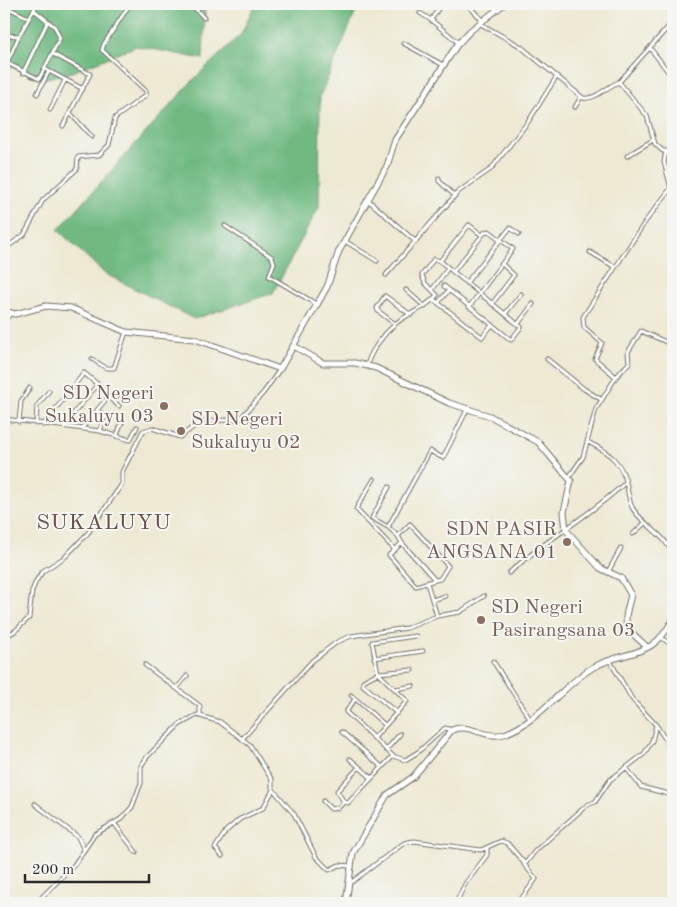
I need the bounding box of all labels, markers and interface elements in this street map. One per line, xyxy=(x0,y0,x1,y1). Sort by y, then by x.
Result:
place label: SD Negeri Sukaluyu 03 xyxy=(44,384,154,427)
marker: SD Negeri Sukaluyu 03 xyxy=(158,400,170,412)
place label: SD Negeri Sukaluyu 02 xyxy=(191,410,301,453)
marker: SD Negeri Sukaluyu 02 xyxy=(175,425,187,437)
district label: SUKALUYU xyxy=(36,512,172,534)
place label: SDN PASIR ANGSANA 01 xyxy=(426,520,557,563)
marker: SDN PASIR ANGSANA 01 xyxy=(561,536,573,548)
place label: SD Negeri Pasirangsana 03 xyxy=(491,598,635,641)
marker: SD Negeri Pasirangsana 03 xyxy=(475,614,487,626)
scale bar xyxy=(25,852,149,884)
text: 200 m xyxy=(32,863,74,878)

